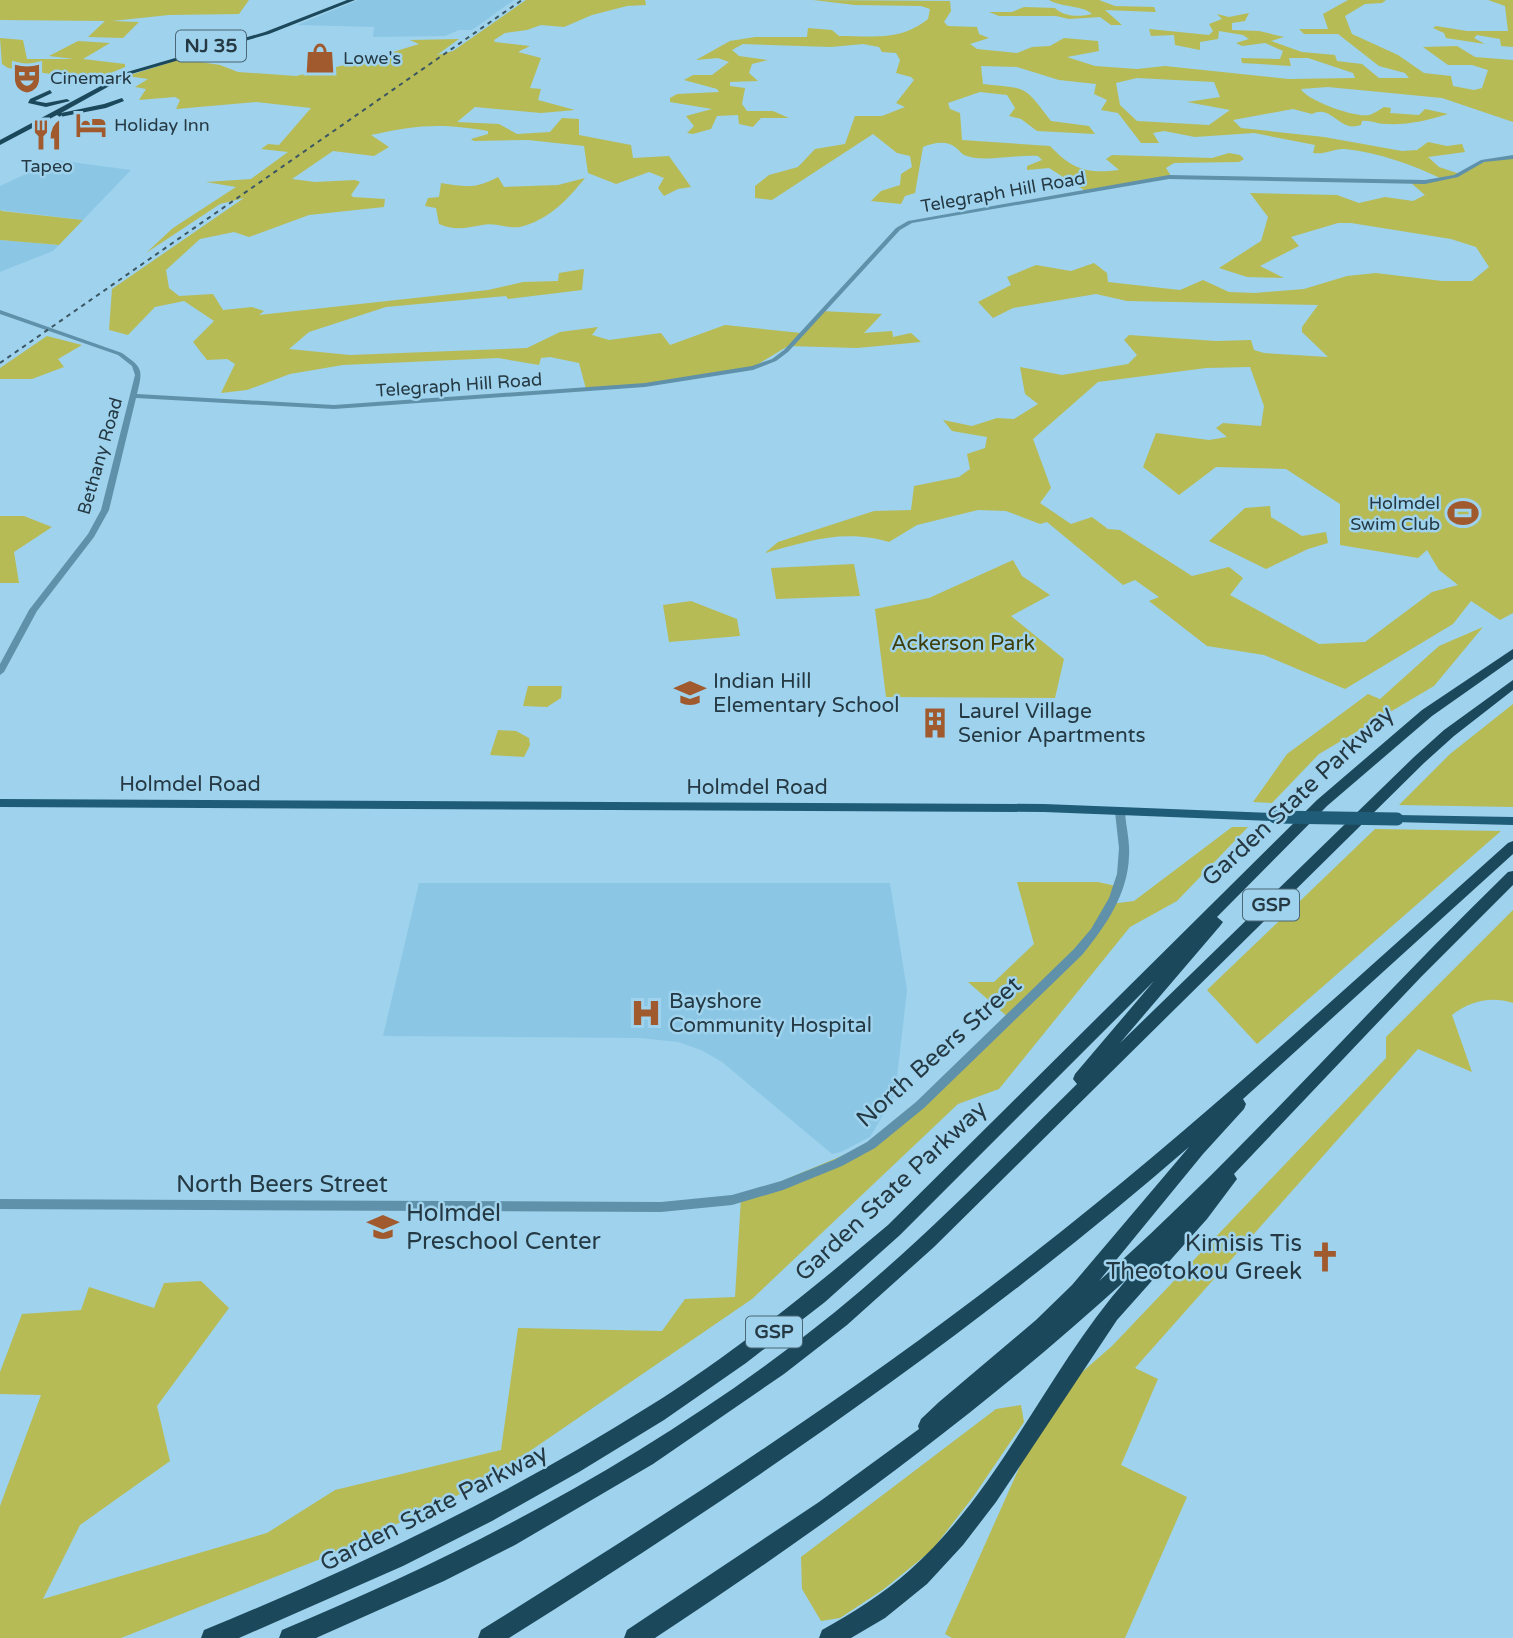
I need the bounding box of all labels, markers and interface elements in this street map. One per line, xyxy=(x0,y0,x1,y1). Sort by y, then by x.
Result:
road number: NJ 35 xyxy=(176,30,246,61)
shop icon: Lowe's xyxy=(303,41,337,75)
place label: Lowe's xyxy=(343,47,401,69)
theatre icon: Cinemark xyxy=(10,61,44,95)
place label: Cinemark xyxy=(50,67,132,89)
hotel icon: Holiday Inn xyxy=(74,108,108,142)
place label: Holiday Inn xyxy=(114,114,210,136)
restaurant icon: Tapeo xyxy=(30,118,64,152)
place label: Tapeo xyxy=(21,155,73,177)
street label: Telegraph Hill Road xyxy=(919,167,1087,217)
street label: Telegraph Hill Road xyxy=(375,368,543,402)
street label: Bethany Road xyxy=(73,395,127,517)
place label: Holmdel Swim Club xyxy=(1350,492,1440,535)
sports icon: Holmdel Swim Club xyxy=(1446,496,1480,530)
park label: Ackerson Park xyxy=(891,631,1035,656)
place label: Indian Hill Elementary School xyxy=(713,669,900,718)
school or university icon: Indian Hill Elementary School xyxy=(673,676,707,710)
place label: Laurel Village Senior Apartments xyxy=(958,699,1146,748)
street label: Garden State Parkway xyxy=(1196,699,1400,892)
building icon: Laurel Village Senior Apartments xyxy=(918,706,952,740)
street label: Holmdel Road xyxy=(119,772,261,797)
street label: Holmdel Road xyxy=(686,775,828,800)
road number: GSP xyxy=(1243,890,1299,920)
street label: North Beers Street xyxy=(851,970,1027,1134)
place label: Bayshore Community Hospital xyxy=(669,989,872,1038)
hospital icon: Bayshore Community Hospital xyxy=(629,996,663,1030)
street label: Garden State Parkway xyxy=(789,1094,993,1287)
street label: North Beers Street xyxy=(176,1170,388,1199)
place label: Holmdel Preschool Center xyxy=(406,1199,601,1256)
school or university icon: Holmdel Preschool Center xyxy=(366,1210,400,1244)
place label: Kimisis Tis Theotokou Greek xyxy=(1106,1229,1302,1286)
church icon: Kimisis Tis Theotokou Greek xyxy=(1308,1240,1342,1274)
road number: GSP xyxy=(746,1316,802,1348)
street label: Garden State Parkway xyxy=(315,1438,553,1578)

